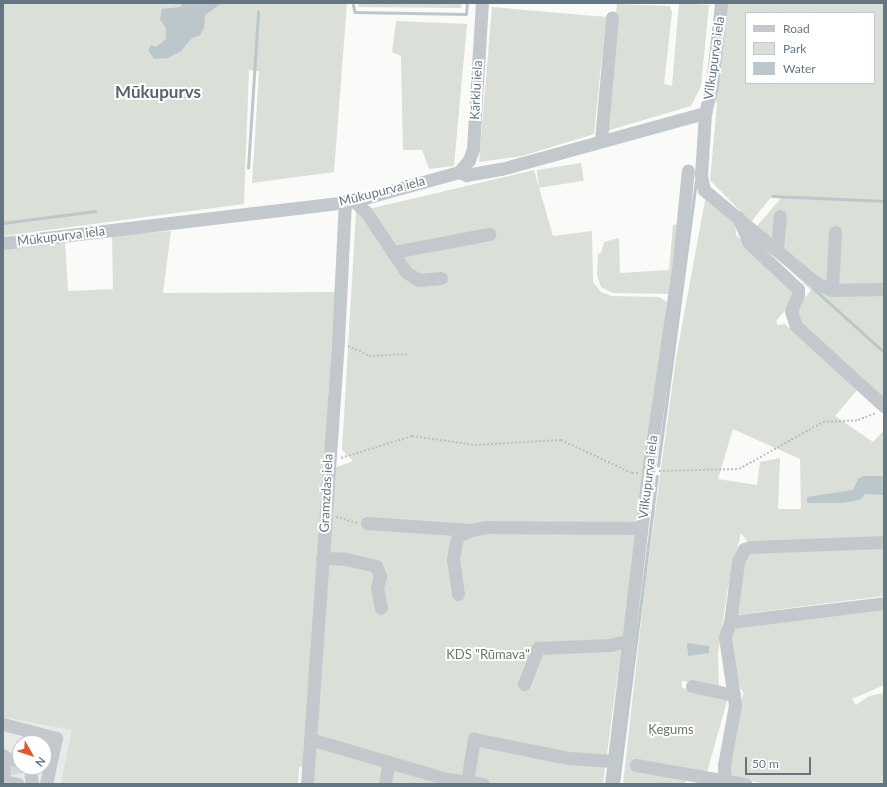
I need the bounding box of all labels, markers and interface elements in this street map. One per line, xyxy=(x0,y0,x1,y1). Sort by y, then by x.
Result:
legend xyxy=(745,12,875,84)
street label: Vilkupurva iela xyxy=(700,15,728,101)
text: Road xyxy=(783,21,810,36)
text: Park xyxy=(783,41,806,56)
street label: Kārklu iela xyxy=(467,60,485,120)
text: Water xyxy=(783,61,816,76)
district label: Mūkupurvs xyxy=(115,82,201,102)
street label: Mūkupurva iela xyxy=(337,173,427,209)
street label: Mūkupurva iela xyxy=(16,223,106,249)
street label: Vilkupurva iela xyxy=(635,434,661,520)
street label: Gramzdas iela xyxy=(316,453,336,533)
park label: KDS "Rūmava" xyxy=(446,646,530,662)
park label: Ķegums xyxy=(648,721,694,737)
north arrow xyxy=(12,735,52,775)
scale bar xyxy=(747,749,813,775)
text: N xyxy=(33,755,49,770)
text: 50 m xyxy=(752,756,779,771)

